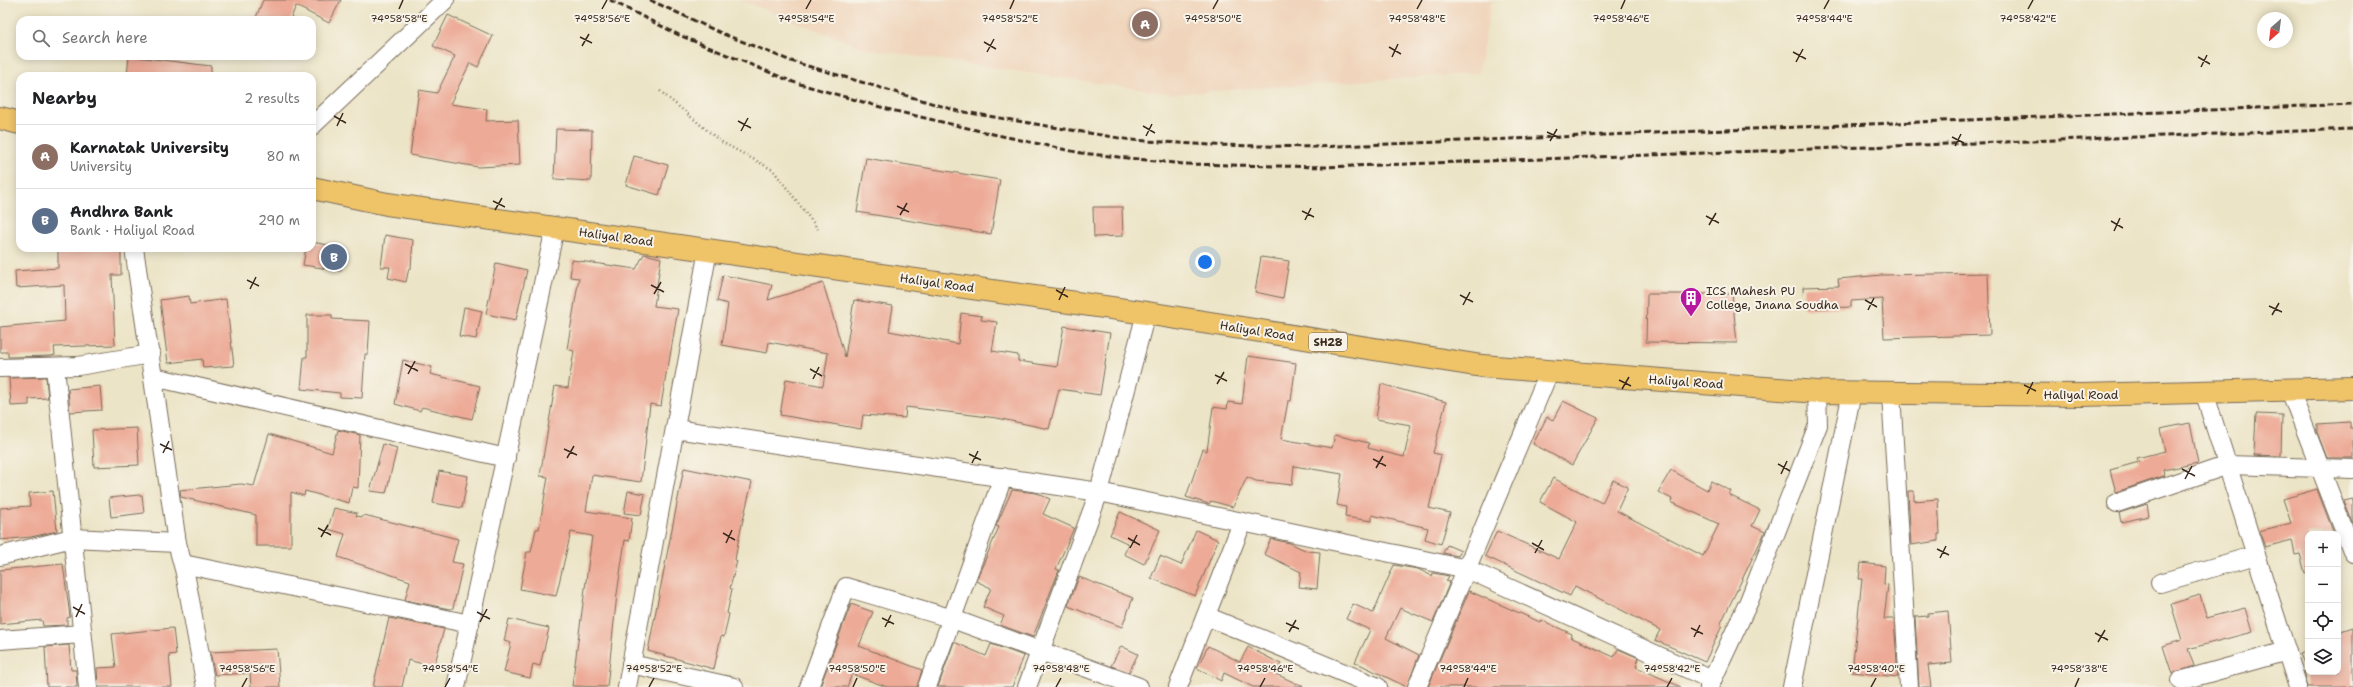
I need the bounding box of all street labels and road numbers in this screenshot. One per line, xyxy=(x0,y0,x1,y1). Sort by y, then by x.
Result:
street label: Haliyal Road xyxy=(578,224,655,250)
street label: Haliyal Road xyxy=(899,270,976,296)
street label: Haliyal Road xyxy=(1219,317,1296,345)
road number: SH28 xyxy=(1309,333,1347,351)
street label: Haliyal Road xyxy=(1648,371,1724,393)
street label: Haliyal Road xyxy=(2044,387,2119,403)

